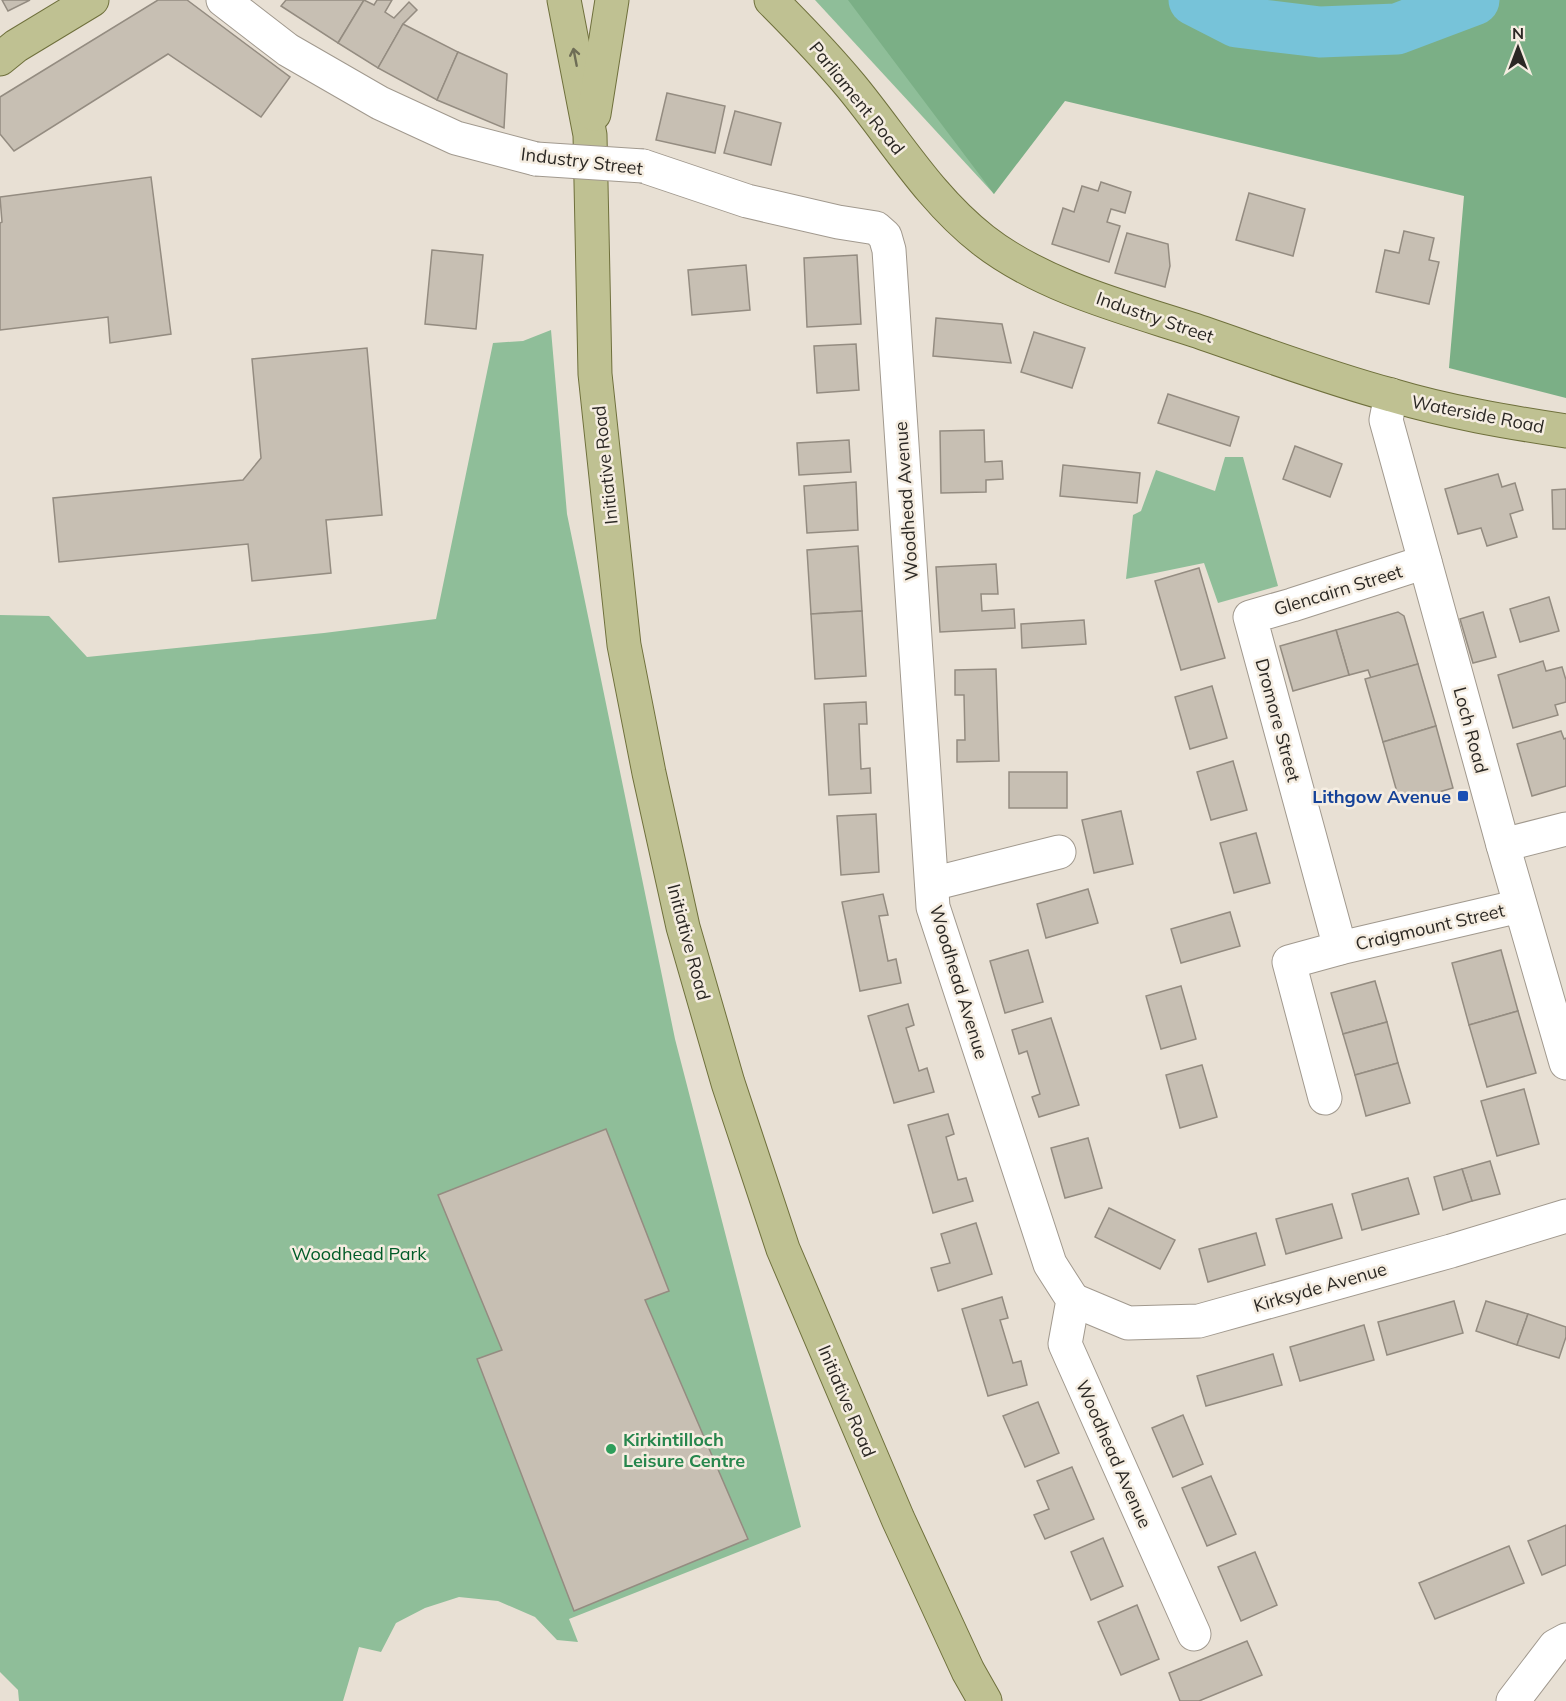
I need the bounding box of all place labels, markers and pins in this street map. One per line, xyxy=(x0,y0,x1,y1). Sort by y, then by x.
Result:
place label: Lithgow Avenue xyxy=(1312,785,1451,808)
marker: Lithgow Avenue xyxy=(1456,789,1470,803)
place label: Kirkintilloch Leisure Centre xyxy=(623,1428,745,1472)
marker: Kirkintilloch Leisure Centre xyxy=(604,1442,618,1456)

